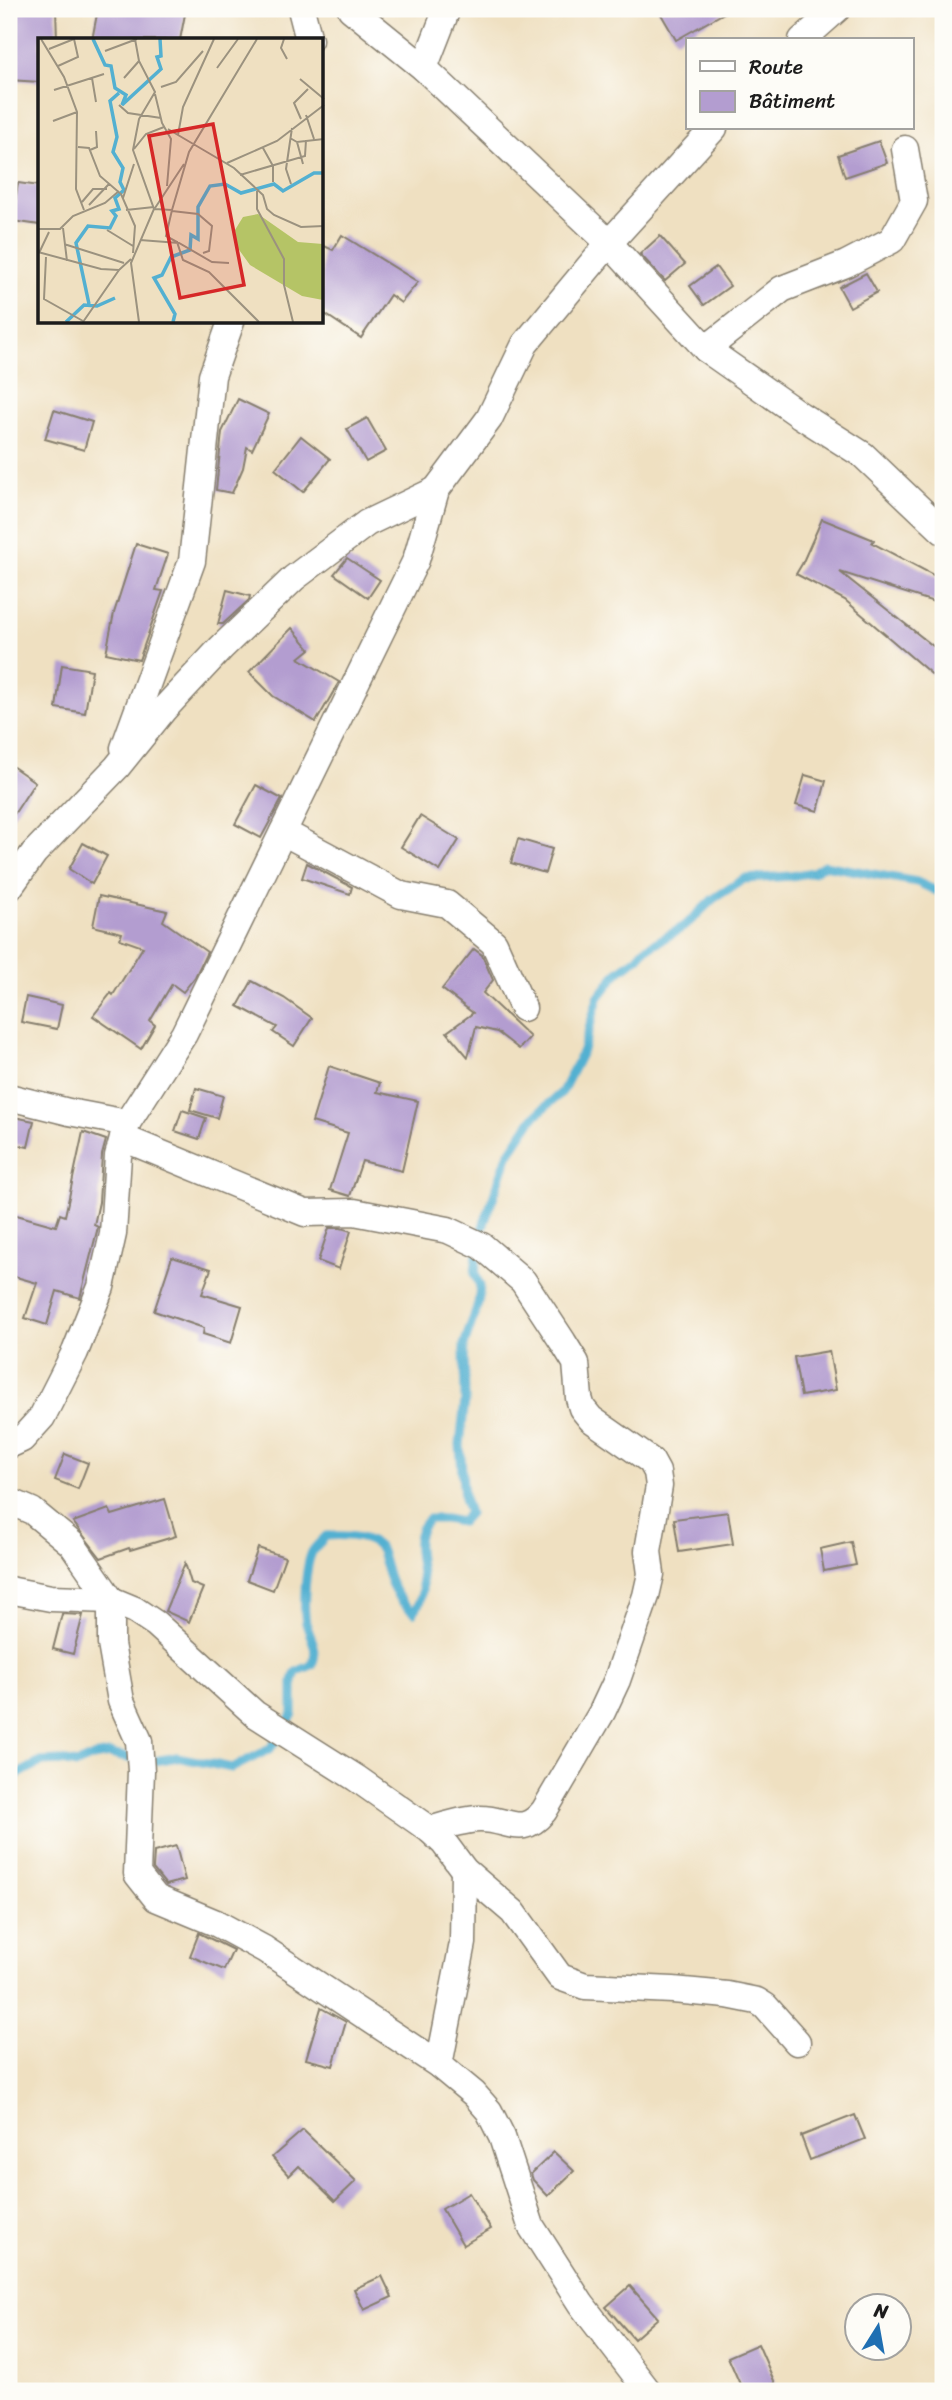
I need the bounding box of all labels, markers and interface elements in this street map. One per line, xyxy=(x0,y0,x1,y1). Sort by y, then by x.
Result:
inset map xyxy=(38,38,324,324)
legend xyxy=(686,38,914,130)
text: Route xyxy=(749,48,803,86)
text: Bâtiment xyxy=(749,82,835,120)
north arrow xyxy=(844,2292,914,2362)
text: N xyxy=(871,2293,892,2328)

